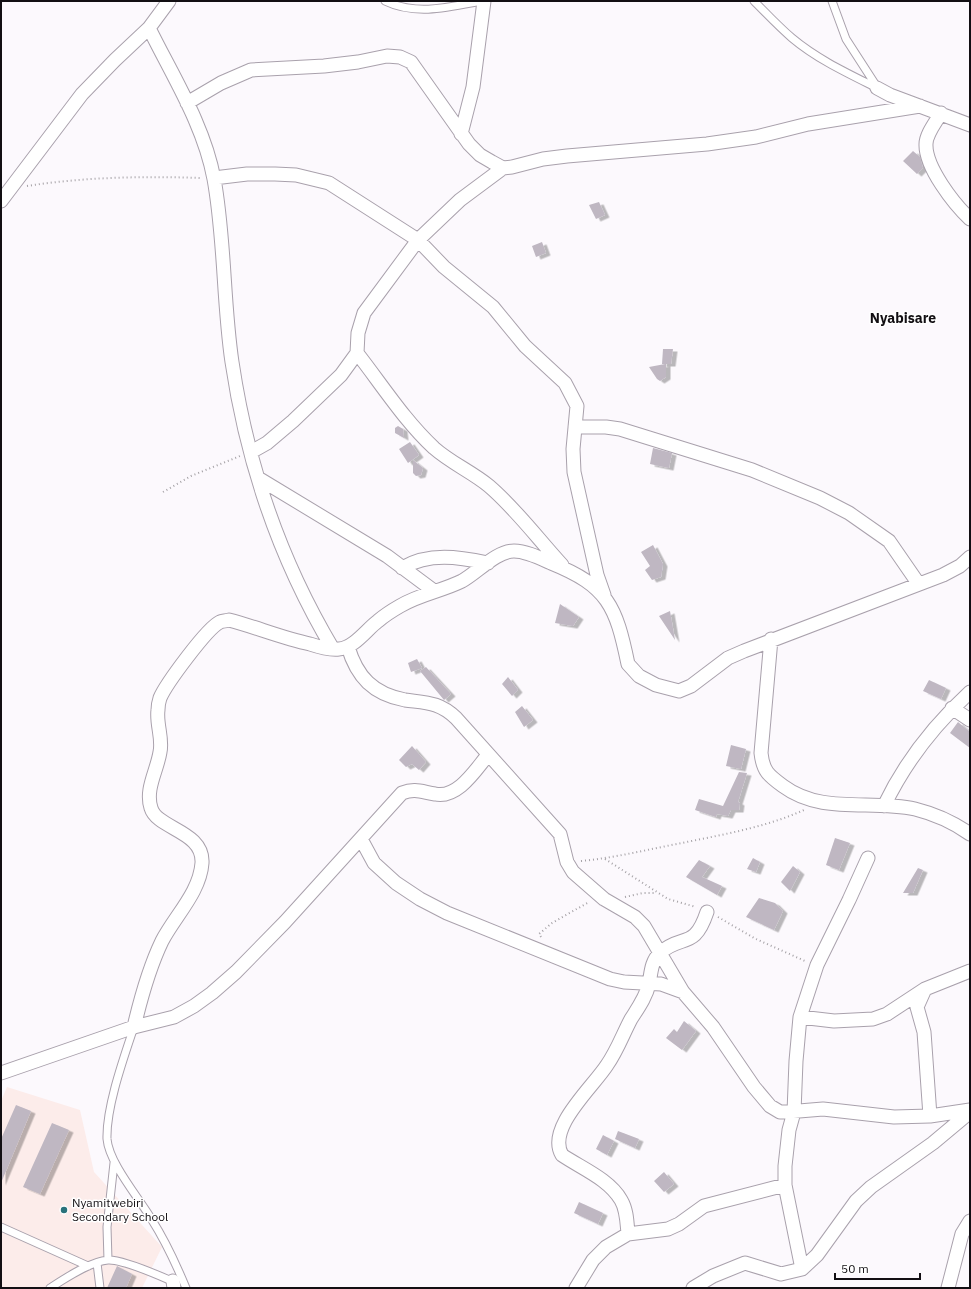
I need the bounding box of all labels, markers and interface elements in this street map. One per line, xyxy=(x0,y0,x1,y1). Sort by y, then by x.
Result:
district label: Nyabisare xyxy=(870,309,936,327)
place label: Nyamitwebiri Secondary School xyxy=(72,1195,168,1224)
marker: Nyamitwebiri Secondary School xyxy=(59,1205,69,1215)
scale bar xyxy=(835,1255,920,1281)
text: 50 m xyxy=(841,1261,869,1276)

